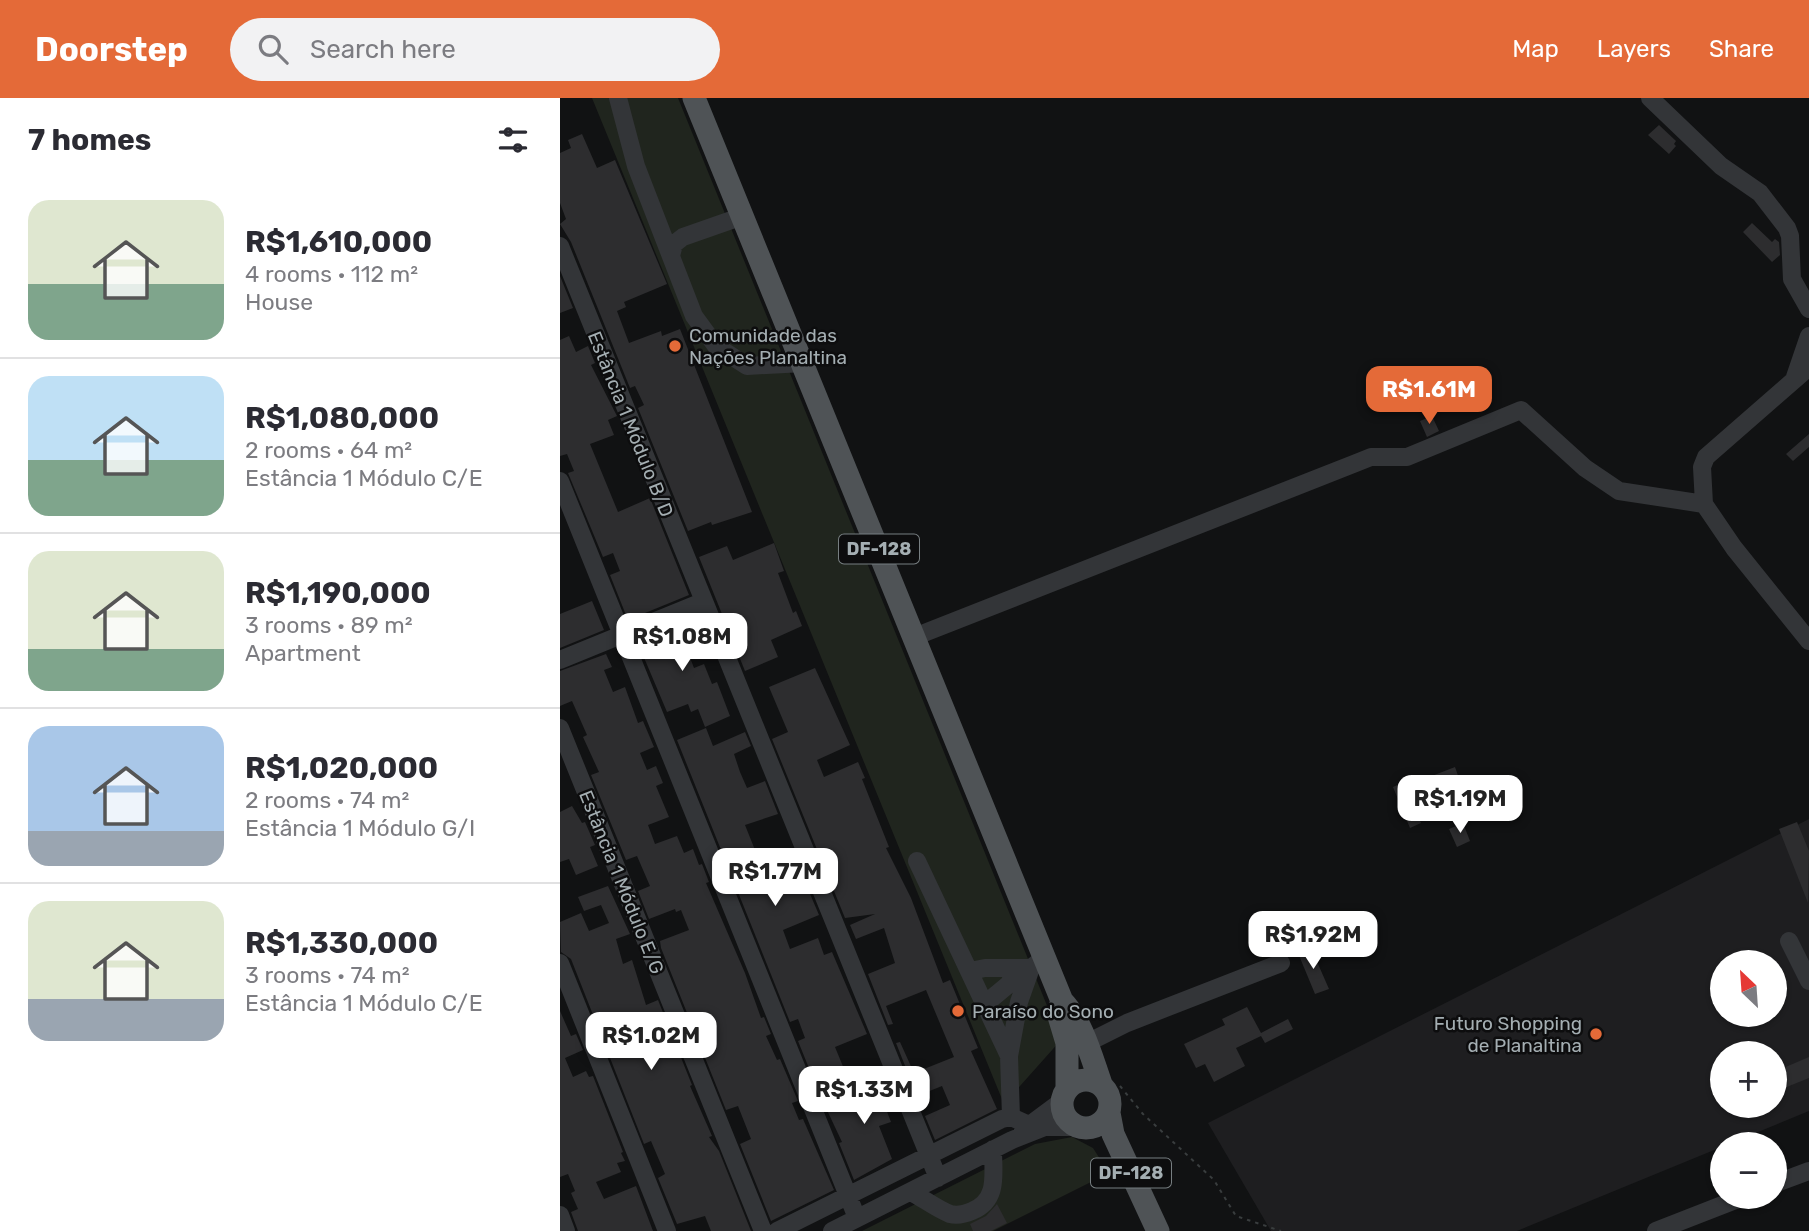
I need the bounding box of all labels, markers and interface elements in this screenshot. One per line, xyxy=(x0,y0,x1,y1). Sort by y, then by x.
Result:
search box xyxy=(230,18,720,81)
text: Doorstep xyxy=(35,30,188,69)
icon: search xyxy=(254,30,292,68)
text: Search here xyxy=(310,34,456,65)
text: Map xyxy=(1512,35,1559,63)
text: Layers xyxy=(1597,35,1671,63)
text: Share xyxy=(1709,35,1774,63)
icon: filters xyxy=(494,121,532,159)
text: 7 homes xyxy=(28,122,151,158)
text: R$1,610,000 xyxy=(245,224,432,260)
icon: home xyxy=(84,228,168,312)
text: 4 rooms · 112 m² xyxy=(245,260,418,288)
text: House xyxy=(245,288,313,316)
place label: Comunidade das Nações Planaltina xyxy=(689,324,847,369)
street label: Estância 1 Módulo B/D xyxy=(583,328,678,520)
marker: Comunidade das Nações Planaltina xyxy=(667,338,683,354)
pin: R$1.61M xyxy=(1364,366,1494,426)
text: R$1.61M xyxy=(1382,375,1476,403)
text: R$1,080,000 xyxy=(245,400,439,436)
icon: home xyxy=(84,404,168,488)
text: 2 rooms · 64 m² xyxy=(245,436,412,464)
text: Estância 1 Módulo C/E xyxy=(245,464,483,492)
road number: DF-128 xyxy=(839,534,919,564)
text: R$1,190,000 xyxy=(245,575,431,611)
icon: home xyxy=(84,579,168,663)
text: 3 rooms · 89 m² xyxy=(245,611,413,639)
pin: R$1.08M xyxy=(617,614,747,673)
text: R$1.08M xyxy=(632,622,732,650)
text: Apartment xyxy=(245,639,361,667)
text: R$1,020,000 xyxy=(245,750,438,786)
icon: home xyxy=(84,754,168,838)
pin: R$1.19M xyxy=(1395,776,1525,835)
text: R$1.19M xyxy=(1414,784,1506,812)
text: 2 rooms · 74 m² xyxy=(245,786,409,814)
street label: Estância 1 Módulo E/G xyxy=(574,787,669,977)
text: Estância 1 Módulo G/I xyxy=(245,814,475,842)
pin: R$1.77M xyxy=(710,848,840,908)
text: R$1.77M xyxy=(728,857,822,885)
pin: R$1.92M xyxy=(1248,912,1378,971)
text: R$1.92M xyxy=(1264,920,1362,948)
text: R$1,330,000 xyxy=(245,925,438,961)
icon: home xyxy=(84,929,168,1013)
north arrow xyxy=(1710,950,1787,1027)
map controls xyxy=(1710,950,1787,1209)
text: 3 rooms · 74 m² xyxy=(245,961,410,989)
text: Estância 1 Módulo C/E xyxy=(245,989,483,1017)
place label: Paraíso do Sono xyxy=(972,1000,1114,1023)
marker: Paraíso do Sono xyxy=(950,1003,966,1019)
pin: R$1.02M xyxy=(586,1012,716,1072)
place label: Futuro Shopping de Planaltina xyxy=(1434,1012,1582,1057)
text: R$1.02M xyxy=(602,1021,700,1049)
marker: Futuro Shopping de Planaltina xyxy=(1588,1026,1604,1042)
button: + xyxy=(1710,1041,1787,1118)
pin: R$1.33M xyxy=(799,1066,929,1126)
text: R$1.33M xyxy=(815,1075,913,1103)
button: − xyxy=(1710,1132,1787,1209)
road number: DF-128 xyxy=(1091,1158,1171,1188)

